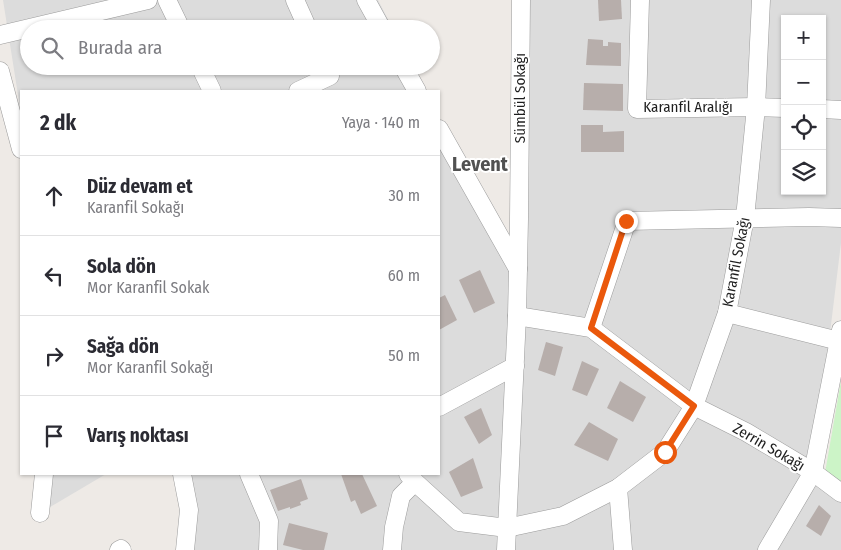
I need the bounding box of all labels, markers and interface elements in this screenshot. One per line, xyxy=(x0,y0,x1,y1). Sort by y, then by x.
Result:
map controls xyxy=(781,15,826,195)
button: + xyxy=(781,15,826,60)
search box xyxy=(20,20,440,75)
icon: search xyxy=(38,34,66,62)
text: Burada ara xyxy=(78,36,162,59)
street label: Sümbül Sokağı xyxy=(511,53,529,143)
button: − xyxy=(781,60,826,105)
street label: Karanfil Aralığı xyxy=(643,98,733,116)
button: locate xyxy=(781,105,826,150)
text: 2 dk xyxy=(40,110,76,136)
text: Yaya · 140 m xyxy=(342,113,420,132)
button: layers xyxy=(781,150,826,195)
district label: Levent xyxy=(452,152,509,176)
text: Düz devam et xyxy=(87,175,193,198)
icon: ahead xyxy=(40,182,68,210)
text: 30 m xyxy=(388,186,420,205)
text: Karanfil Sokağı xyxy=(87,198,184,217)
route end xyxy=(615,210,638,233)
street label: Karanfil Sokağı xyxy=(718,216,754,308)
text: Sola dön xyxy=(87,255,156,278)
icon: left xyxy=(40,262,68,290)
text: 60 m xyxy=(388,266,420,285)
text: Mor Karanfil Sokak xyxy=(87,278,209,297)
text: Sağa dön xyxy=(87,335,159,358)
icon: right xyxy=(40,342,68,370)
text: 50 m xyxy=(388,346,420,365)
text: Mor Karanfil Sokağı xyxy=(87,358,213,377)
street label: Zerrin Sokağı xyxy=(730,419,808,475)
icon: arrive xyxy=(40,422,68,450)
text: Varış noktası xyxy=(87,424,189,447)
route start xyxy=(654,441,677,464)

